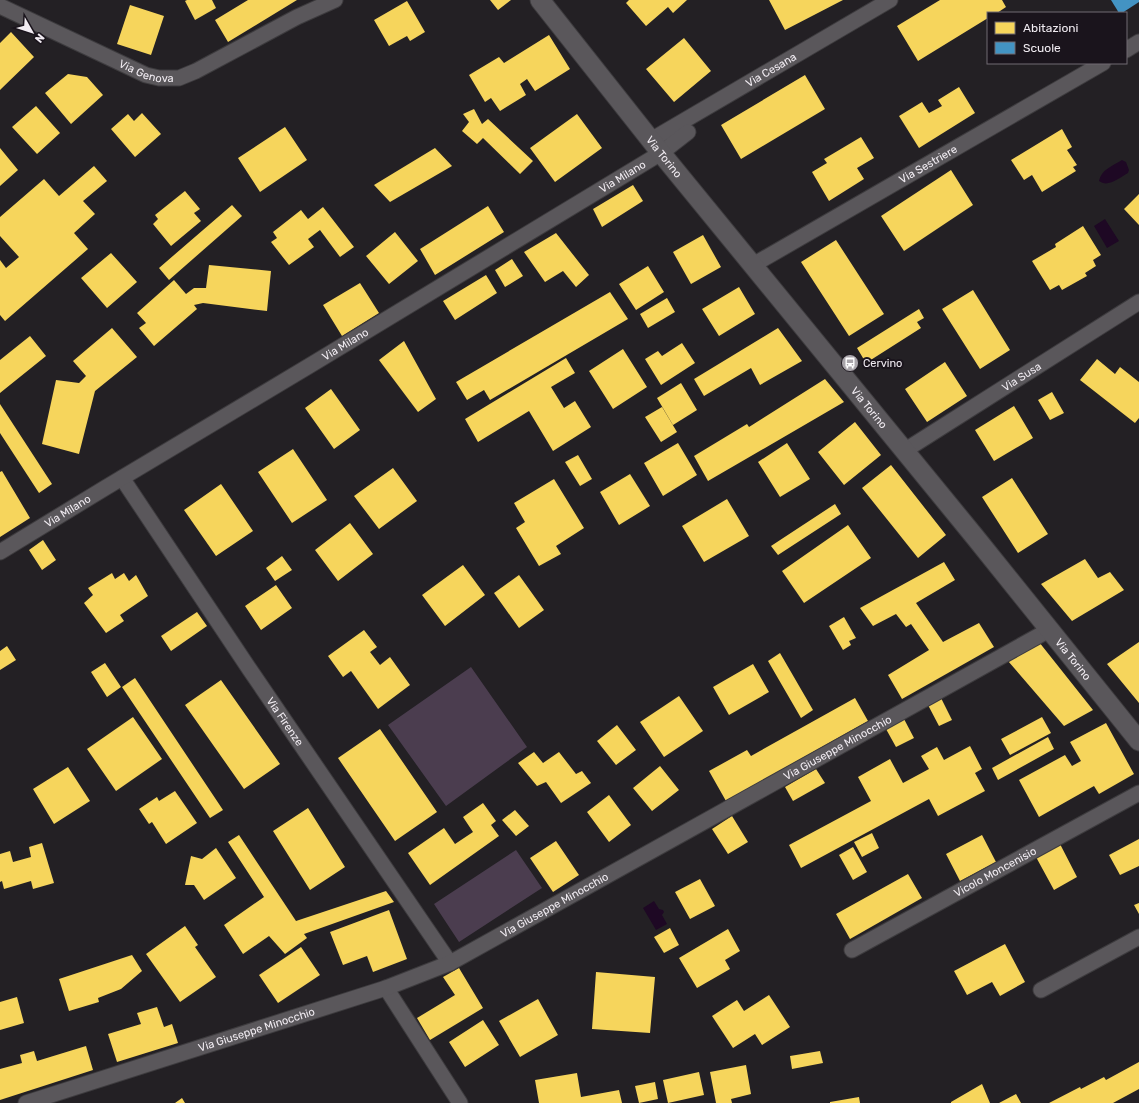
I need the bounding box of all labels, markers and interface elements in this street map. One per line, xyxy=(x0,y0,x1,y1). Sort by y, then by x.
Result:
north arrow xyxy=(12,12,52,52)
legend xyxy=(987,12,1127,64)
text: Abitazioni xyxy=(1023,21,1079,35)
text: N xyxy=(32,31,47,45)
text: Scuole xyxy=(1023,41,1061,55)
street label: Via Cesana xyxy=(743,50,799,90)
street label: Via Genova xyxy=(117,57,174,85)
street label: Via Torino xyxy=(643,133,685,180)
street label: Via Sestriere xyxy=(897,142,959,186)
street label: Via Milano xyxy=(597,157,648,195)
street label: Via Milano xyxy=(320,325,371,363)
bus stop icon: Cervino xyxy=(840,353,860,373)
place label: Cervino xyxy=(863,357,902,370)
street label: Via Susa xyxy=(999,359,1043,394)
street label: Via Torino xyxy=(848,384,890,431)
street label: Via Milano xyxy=(42,492,93,530)
street label: Via Torino xyxy=(1053,636,1094,683)
street label: Via Firenze xyxy=(264,694,306,748)
street label: Via Giuseppe Minocchio xyxy=(781,712,894,783)
street label: Vicolo Moncenisio xyxy=(952,844,1038,900)
street label: Via Giuseppe Minocchio xyxy=(498,870,611,940)
street label: Via Giuseppe Minocchio xyxy=(197,1005,316,1054)

